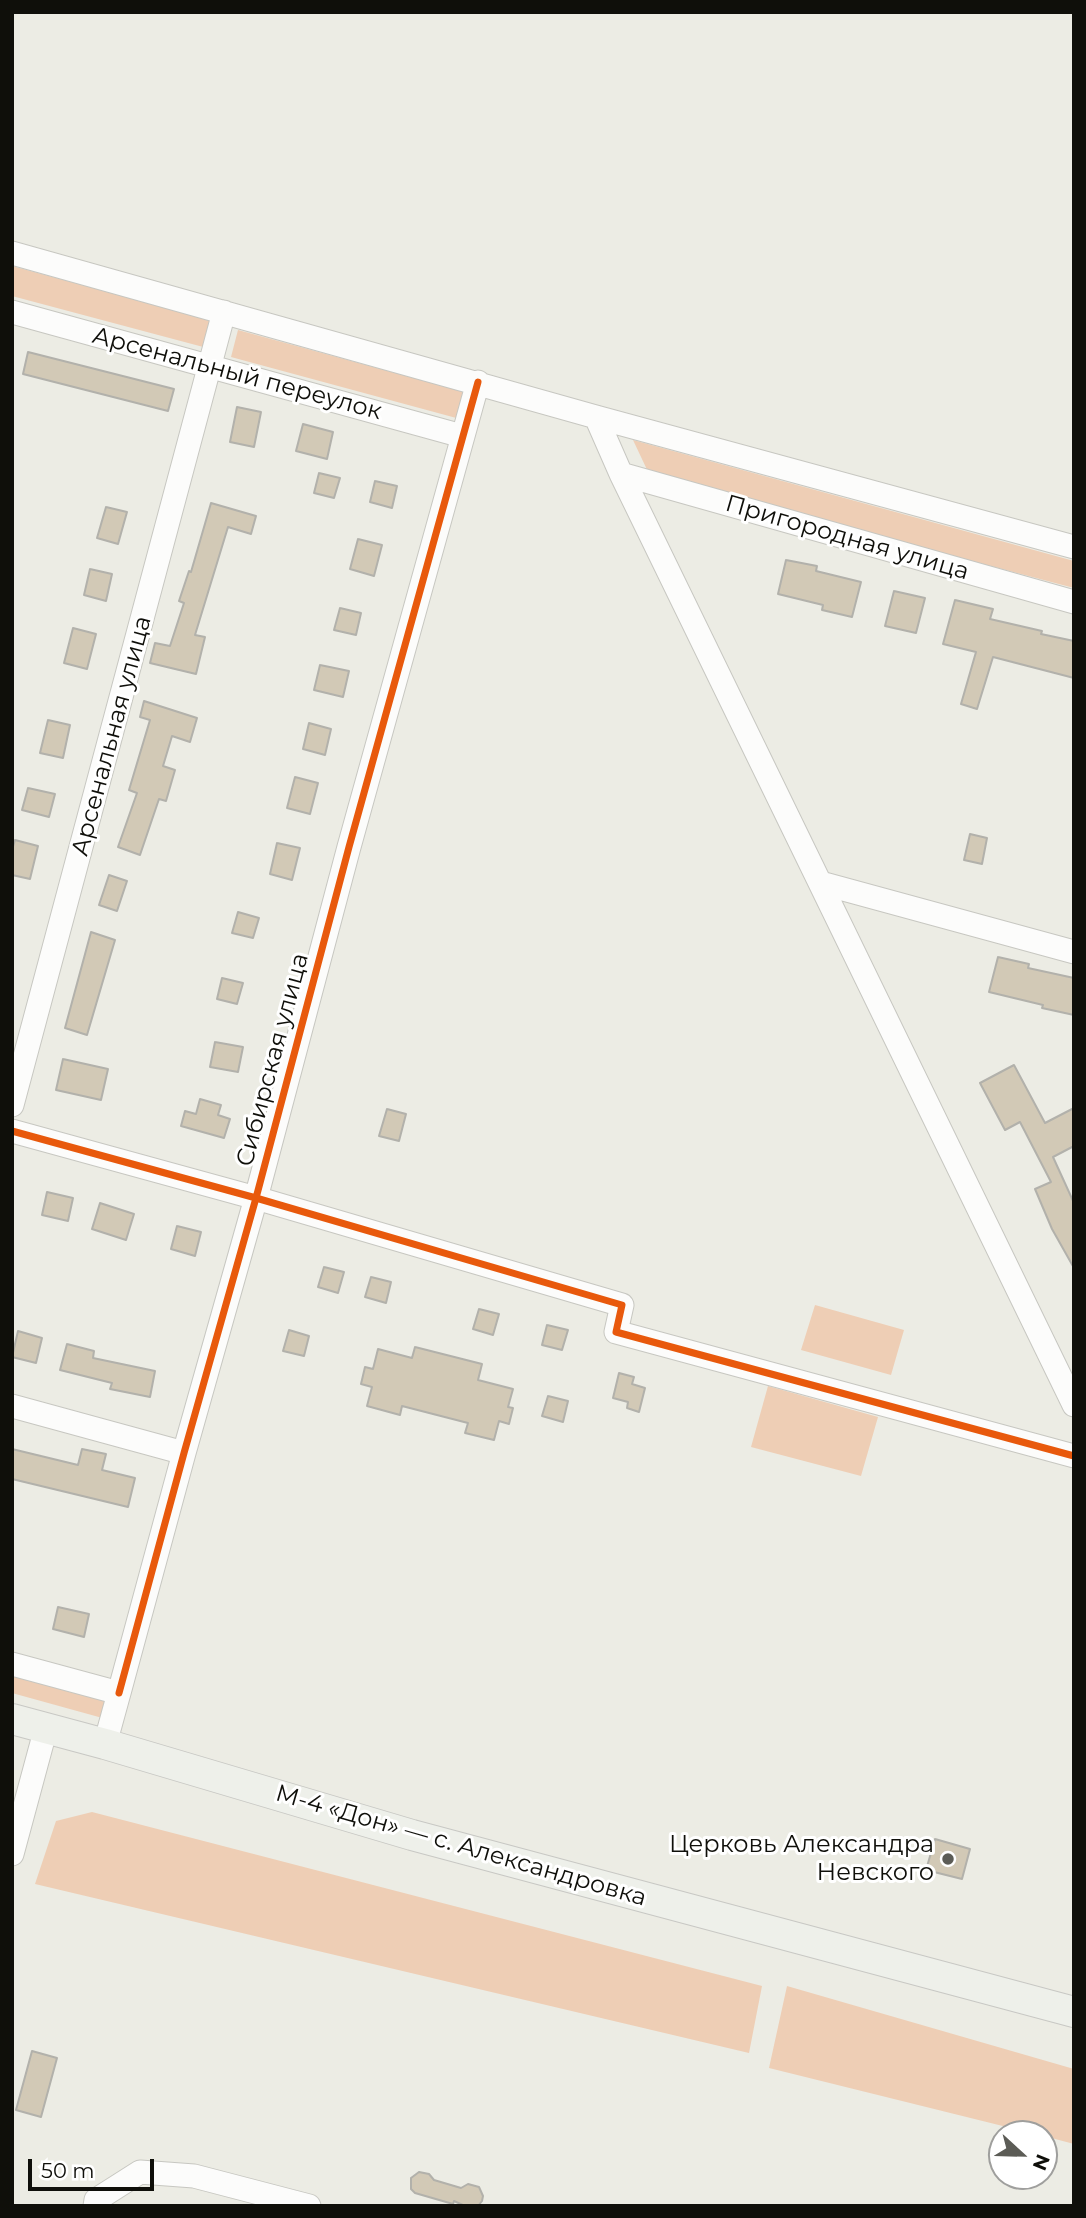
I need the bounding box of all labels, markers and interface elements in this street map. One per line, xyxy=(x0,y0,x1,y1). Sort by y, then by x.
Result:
street label: Арсенальный переулок xyxy=(89,321,385,427)
street label: Пригородная улица xyxy=(722,489,972,587)
street label: Арсенальная улица xyxy=(66,613,158,859)
street label: Сибирская улица xyxy=(231,950,315,1170)
street label: М-4 «Дон» — с. Александровка xyxy=(272,1779,650,1913)
place label: Церковь Александра Невского xyxy=(669,1831,934,1887)
marker: Церковь Александра Невского xyxy=(940,1851,956,1867)
north arrow xyxy=(988,2120,1058,2190)
scale bar xyxy=(32,2144,158,2188)
text: N xyxy=(1028,2151,1055,2174)
text: 50 m xyxy=(41,2158,95,2183)

